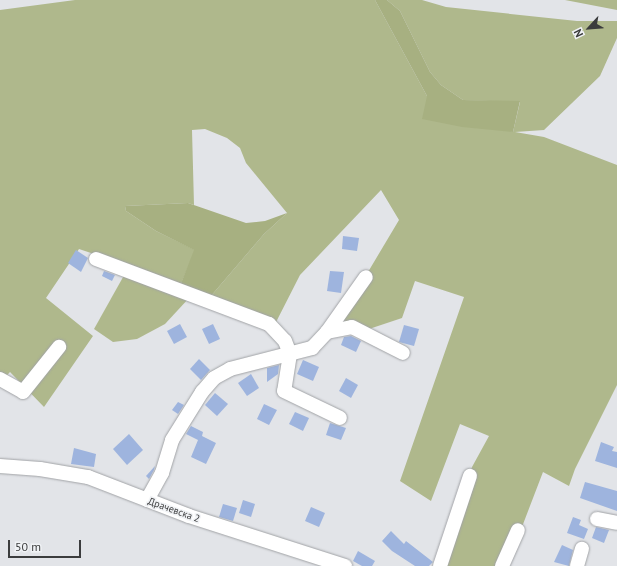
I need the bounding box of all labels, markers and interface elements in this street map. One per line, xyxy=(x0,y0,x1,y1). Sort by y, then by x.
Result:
north arrow xyxy=(569,8,609,48)
text: N xyxy=(570,27,586,40)
street label: Драчевска 2 xyxy=(146,495,202,525)
scale bar xyxy=(10,532,83,558)
text: 50 m xyxy=(15,539,41,554)

